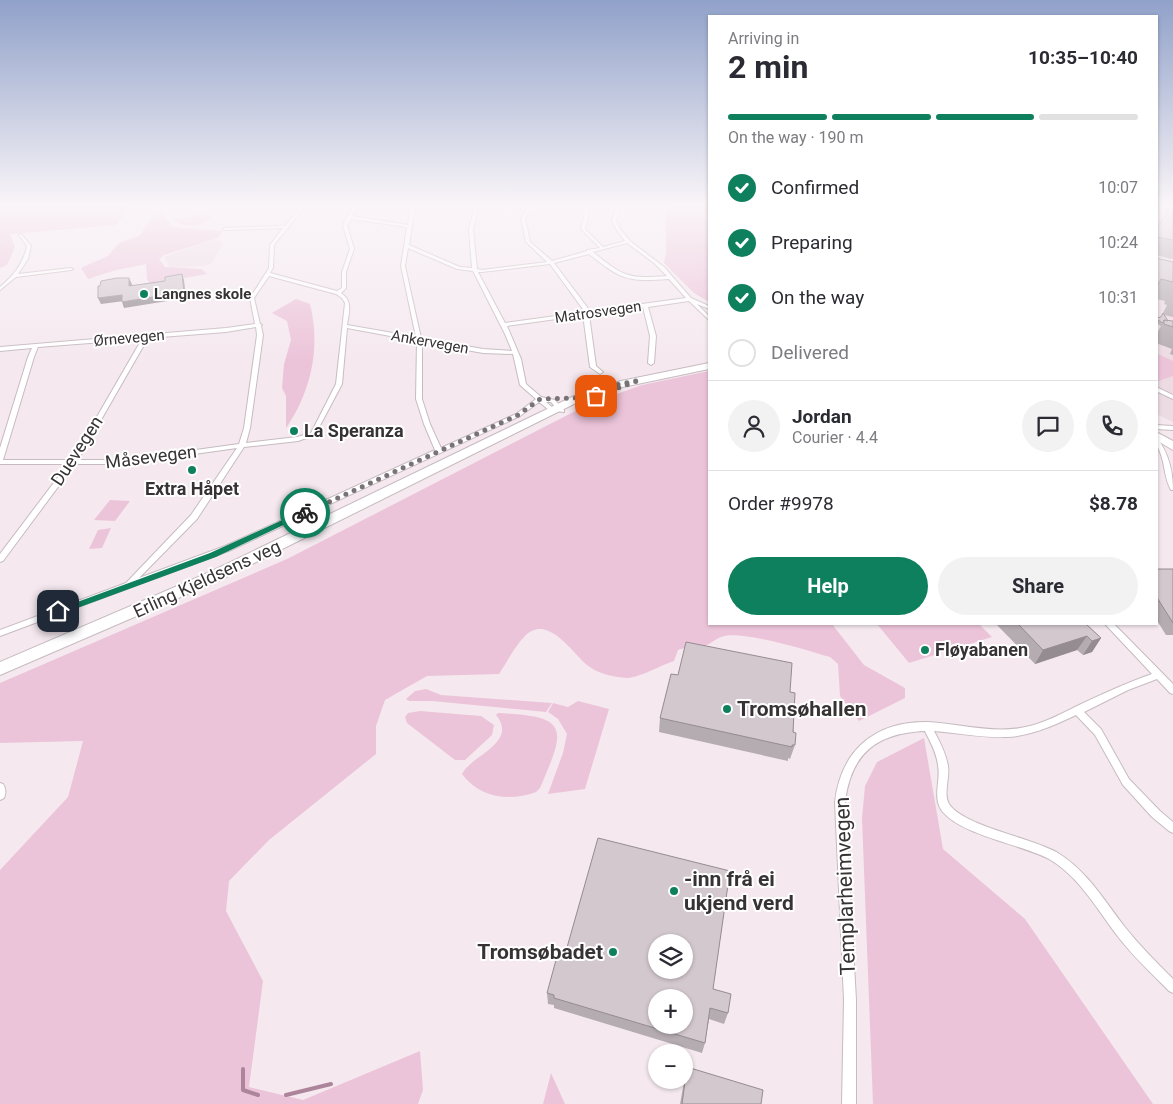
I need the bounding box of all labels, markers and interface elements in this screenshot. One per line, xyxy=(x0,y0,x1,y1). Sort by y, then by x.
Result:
text: Arriving in xyxy=(728,29,799,48)
text: 10:35–10:40 xyxy=(1028,46,1138,69)
text: 2 min xyxy=(728,48,808,86)
text: On the way · 190 m xyxy=(728,128,864,147)
icon: check xyxy=(728,174,756,202)
text: Confirmed xyxy=(771,176,859,199)
text: 10:07 xyxy=(1098,178,1138,197)
icon: check xyxy=(728,229,756,257)
text: Preparing xyxy=(771,231,853,254)
text: 10:24 xyxy=(1098,233,1138,252)
icon: check xyxy=(728,284,756,312)
place label: Langnes skole xyxy=(154,285,251,303)
text: On the way xyxy=(771,286,864,309)
marker: Langnes skole xyxy=(138,288,150,300)
text: 10:31 xyxy=(1098,288,1138,307)
street label: Matrosvegen xyxy=(554,297,642,327)
street label: Ørnevegen xyxy=(93,326,165,350)
street label: Ankervegen xyxy=(390,326,470,358)
text: Delivered xyxy=(771,341,849,364)
pin xyxy=(575,375,617,417)
icon: bag xyxy=(582,382,610,410)
button: person xyxy=(728,400,780,452)
button: chat xyxy=(1022,400,1074,452)
button: phone xyxy=(1086,400,1138,452)
text: Jordan xyxy=(792,405,852,428)
street label: Duevegen xyxy=(46,412,107,490)
place label: La Speranza xyxy=(304,420,404,441)
marker: La Speranza xyxy=(288,425,300,437)
text: Courier · 4.4 xyxy=(792,428,878,447)
street label: Måsevegen xyxy=(104,440,198,473)
marker: Extra Håpet xyxy=(186,464,198,476)
place label: Extra Håpet xyxy=(145,478,239,499)
courier xyxy=(280,488,330,538)
text: Order #9978 xyxy=(728,492,834,515)
text: $8.78 xyxy=(1089,492,1138,515)
icon: bike xyxy=(291,499,319,527)
street label: Erling Kjeldsens veg xyxy=(130,535,284,622)
button: Help xyxy=(728,557,928,615)
button: Share xyxy=(938,557,1138,615)
pin xyxy=(37,590,79,632)
icon: home xyxy=(44,597,72,625)
place label: Fløyabanen xyxy=(935,639,1028,660)
marker: Fløyabanen xyxy=(919,644,931,656)
place label: Tromsøhallen xyxy=(737,697,867,721)
marker: Tromsøhallen xyxy=(721,703,733,715)
street label: Templarheimvegen xyxy=(830,796,860,976)
place label: -inn frå ei ukjend verd xyxy=(684,867,794,915)
marker: -inn frå ei ukjend verd xyxy=(668,885,680,897)
map controls xyxy=(648,934,693,1089)
button: layers xyxy=(648,934,693,979)
place label: Tromsøbadet xyxy=(477,940,603,964)
marker: Tromsøbadet xyxy=(607,946,619,958)
button: + xyxy=(648,989,693,1034)
button: − xyxy=(648,1044,693,1089)

